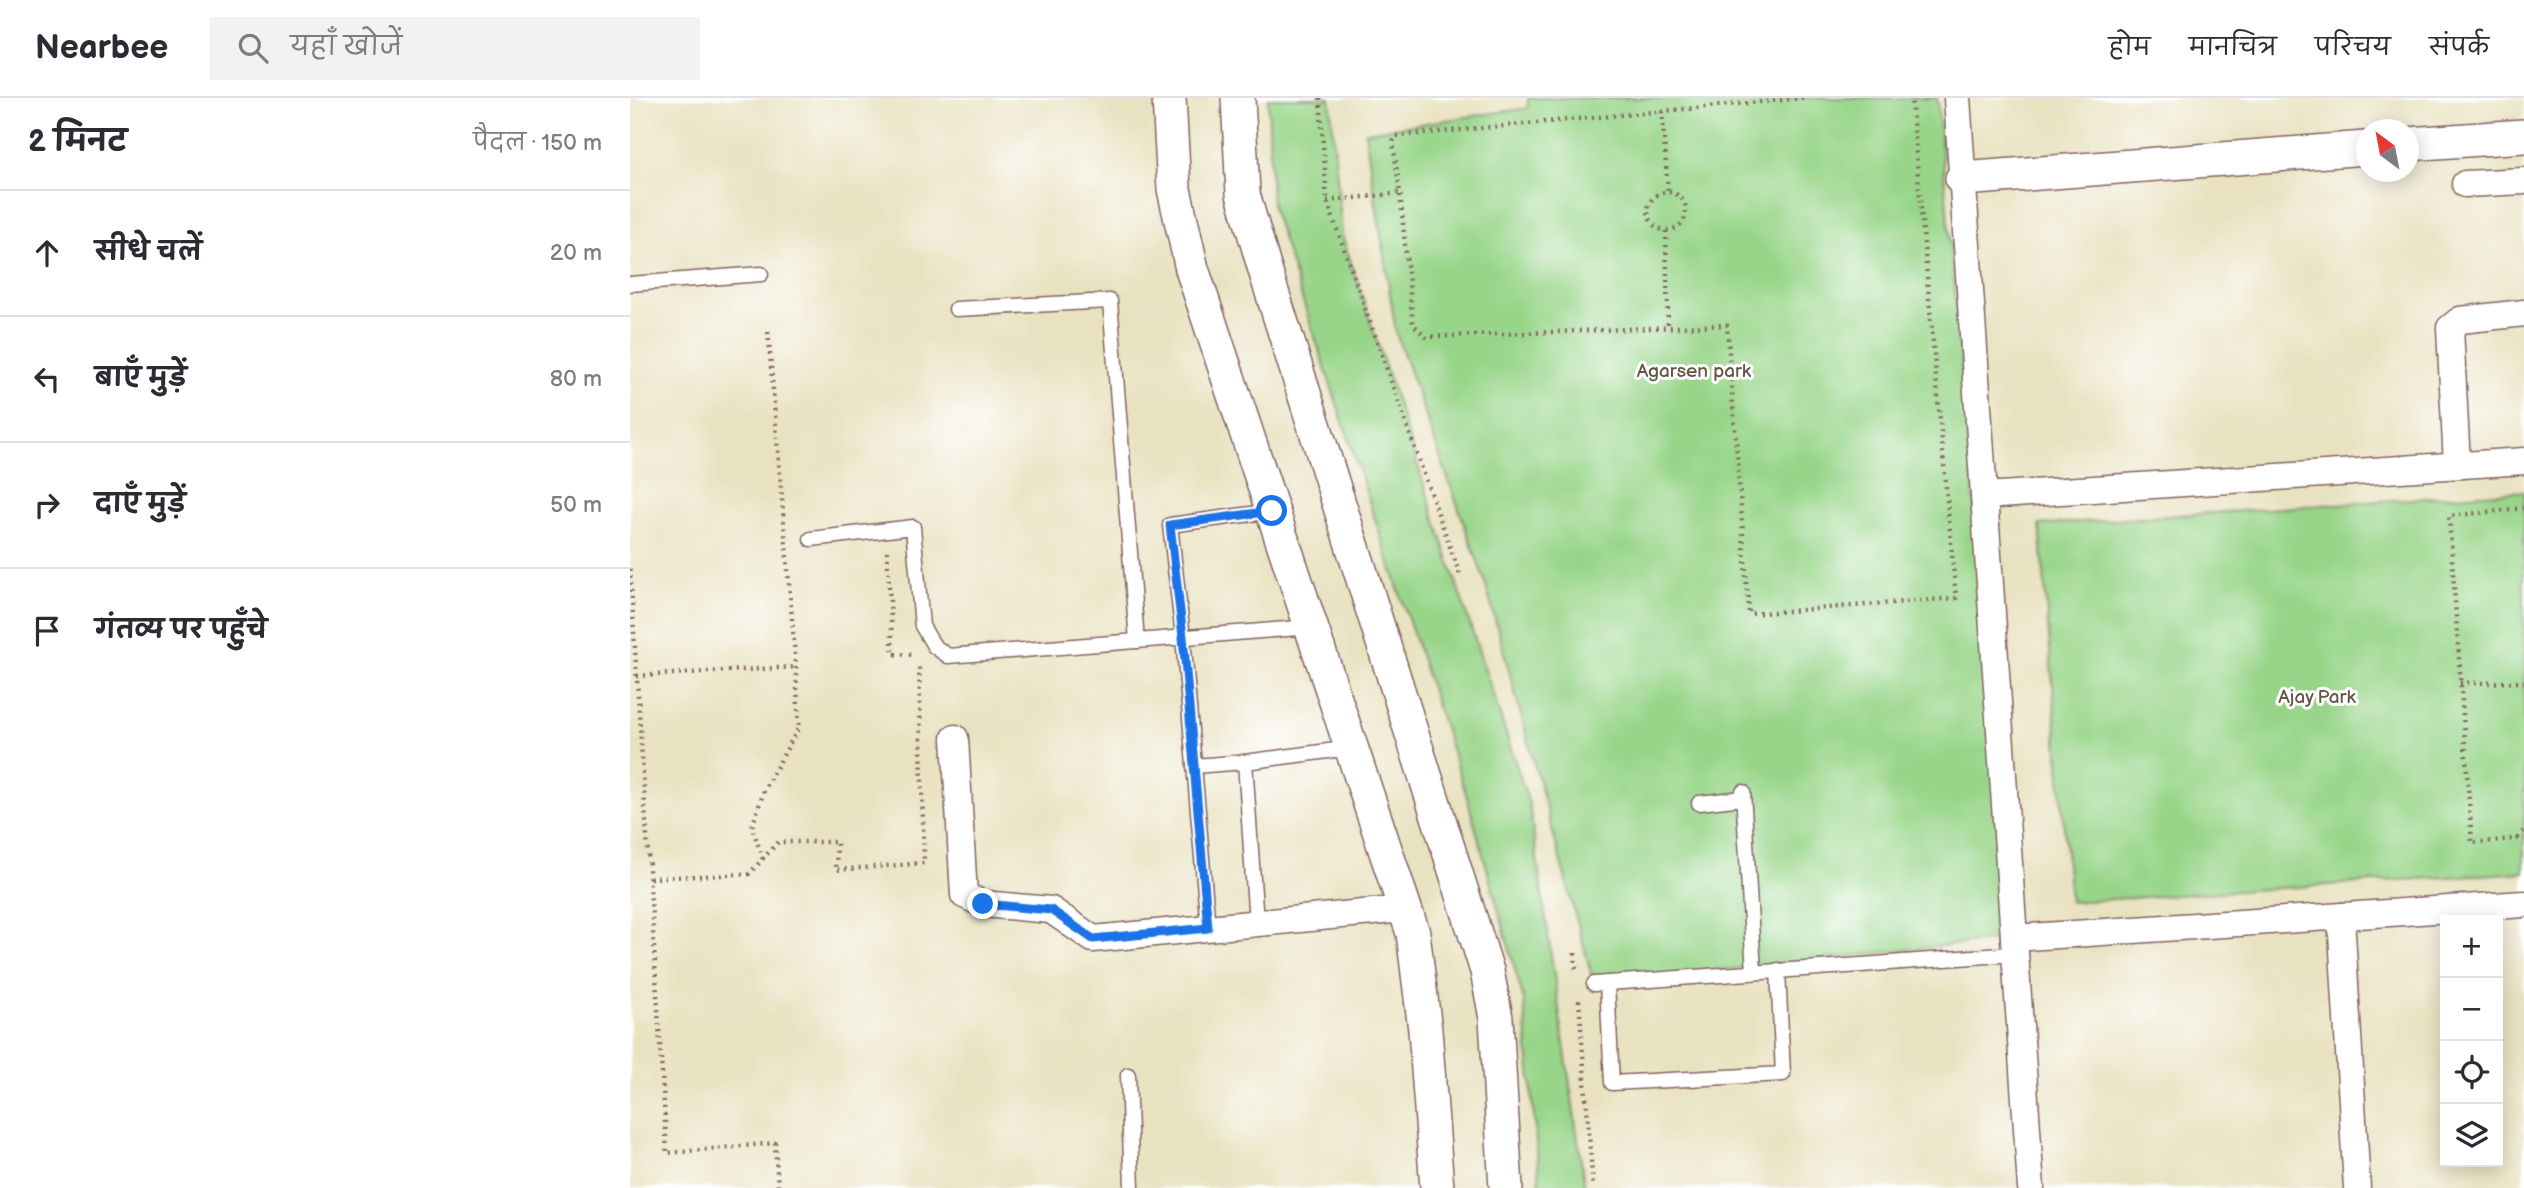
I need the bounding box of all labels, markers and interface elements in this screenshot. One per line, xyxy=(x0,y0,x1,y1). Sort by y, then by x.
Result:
search box xyxy=(210,17,700,80)
text: Nearbee xyxy=(35,28,168,68)
icon: search xyxy=(234,29,272,67)
text: यहाँ खोजें xyxy=(290,32,402,63)
text: होम xyxy=(2108,33,2151,62)
text: मानचित्र xyxy=(2189,33,2277,62)
text: परिचय xyxy=(2315,33,2391,62)
text: संपर्क xyxy=(2429,33,2489,62)
north arrow xyxy=(2356,119,2419,182)
text: 2 मिनट xyxy=(28,124,127,160)
text: पैदल · 150 m xyxy=(473,129,602,157)
icon: ahead xyxy=(28,234,66,272)
text: सीधे चलें xyxy=(95,237,202,268)
text: 20 m xyxy=(550,239,602,267)
icon: left xyxy=(28,360,66,398)
park label: Agarsen park xyxy=(1637,360,1752,383)
text: बाएँ मुड़ें xyxy=(95,363,187,394)
text: 80 m xyxy=(550,365,602,393)
icon: right xyxy=(28,486,66,524)
text: दाएँ मुड़ें xyxy=(95,489,186,520)
text: 50 m xyxy=(550,491,602,519)
route start xyxy=(1256,495,1287,526)
icon: arrive xyxy=(28,612,66,650)
text: गंतव्य पर पहुँचे xyxy=(95,615,267,646)
park label: Ajay Park xyxy=(2278,686,2356,709)
route end xyxy=(967,888,998,919)
map controls xyxy=(2440,915,2503,1167)
button: + xyxy=(2440,915,2503,978)
button: − xyxy=(2440,978,2503,1041)
button: locate xyxy=(2440,1041,2503,1104)
button: layers xyxy=(2440,1104,2503,1167)

